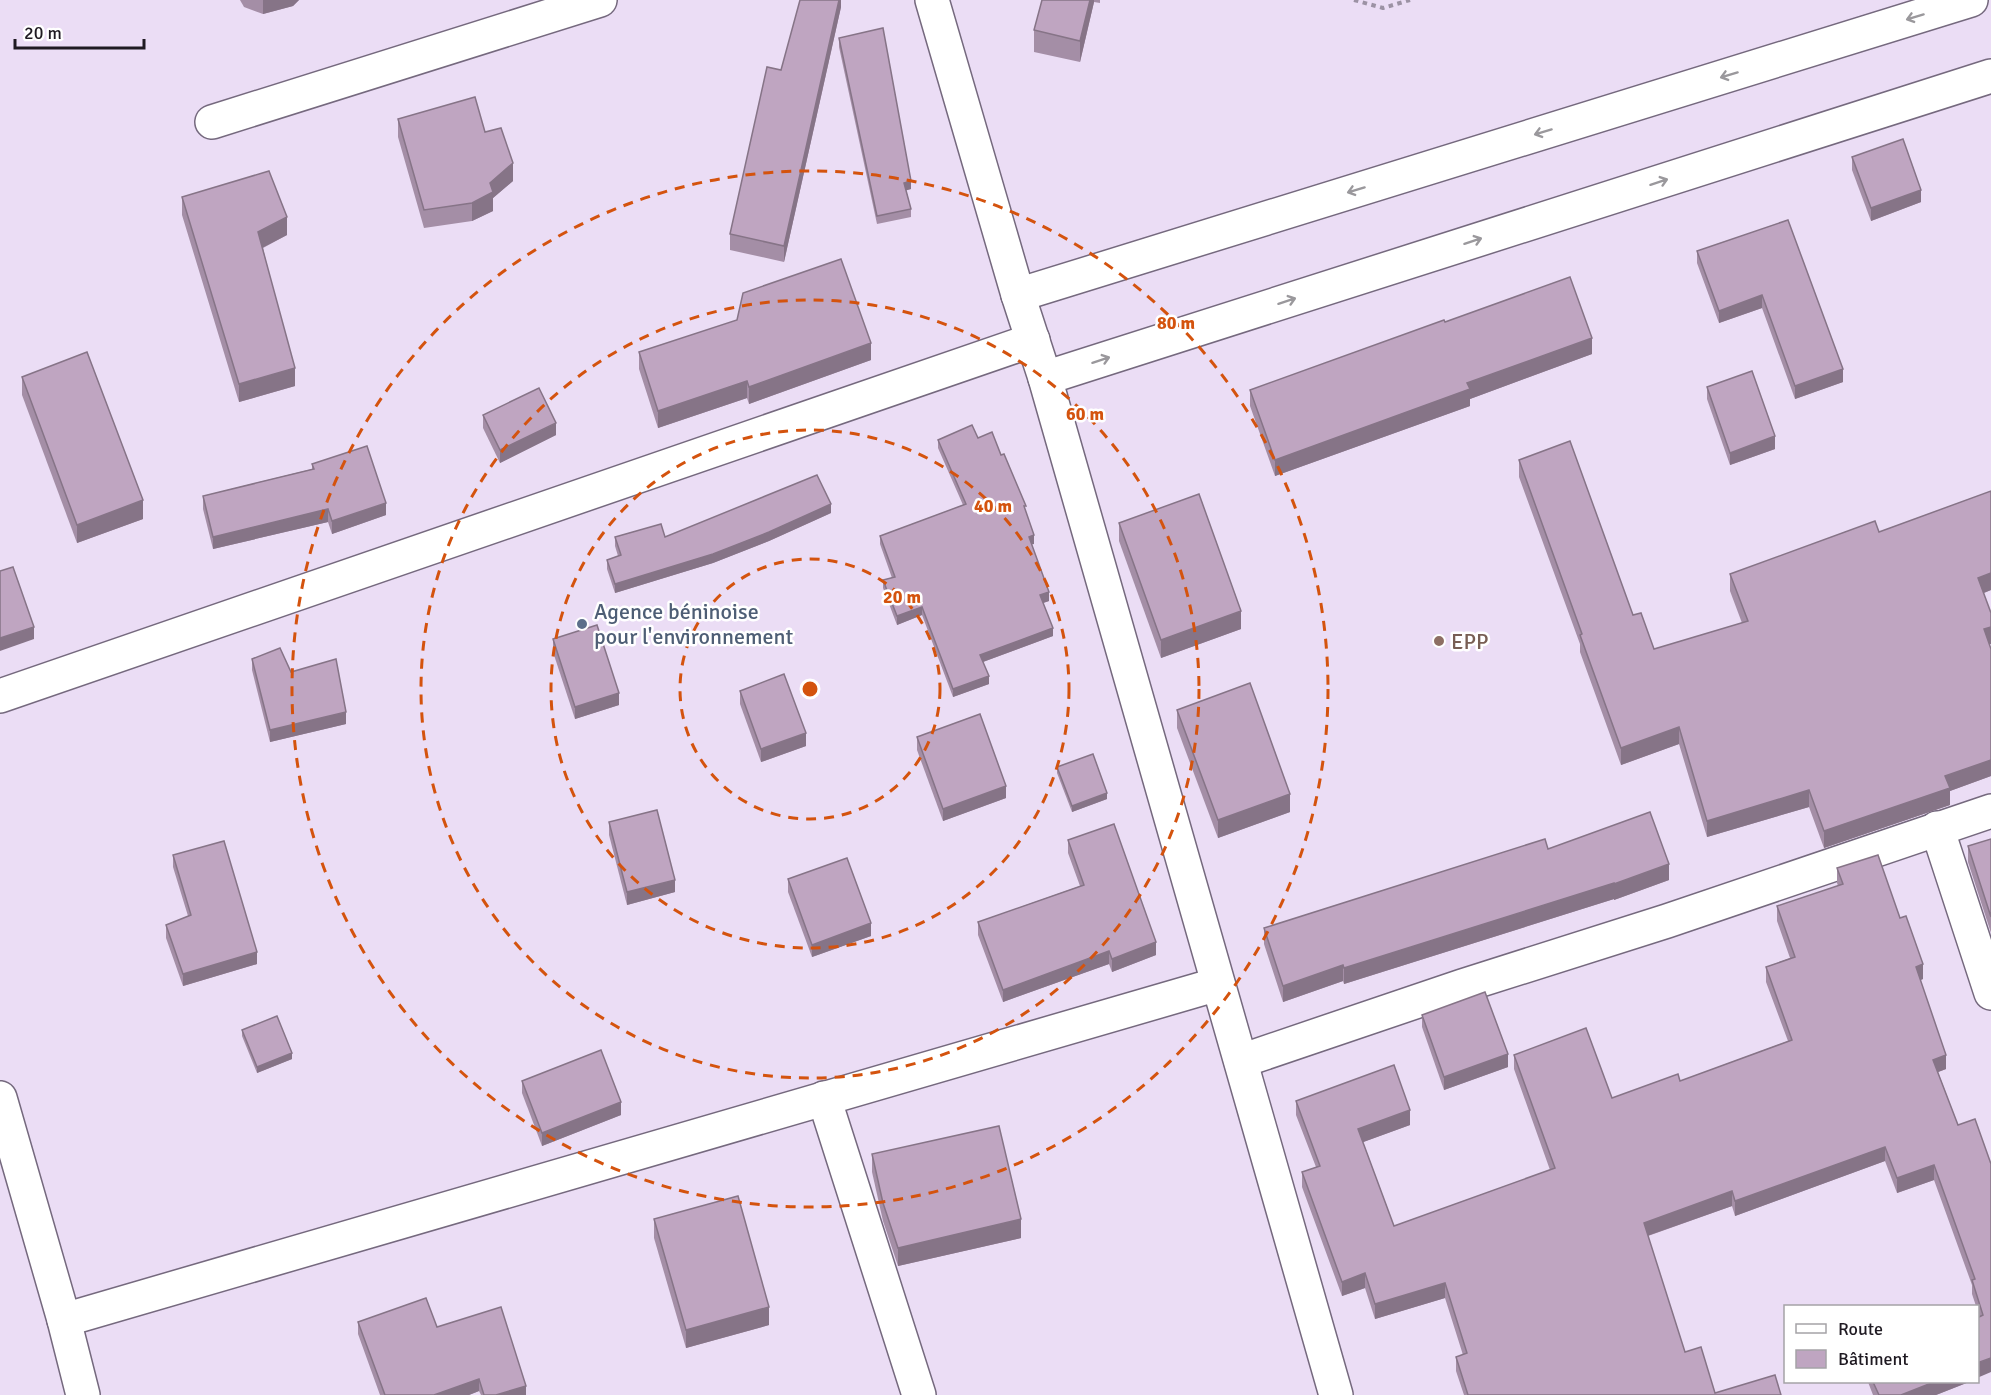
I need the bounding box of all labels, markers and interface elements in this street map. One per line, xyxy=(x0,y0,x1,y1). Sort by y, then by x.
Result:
scale bar xyxy=(15,12,144,50)
one-way arrow xyxy=(1906,12,1925,23)
text: 20 m xyxy=(24,22,62,44)
one-way arrow xyxy=(1720,70,1739,81)
one-way arrow xyxy=(1534,128,1553,139)
one-way arrow xyxy=(1649,176,1668,187)
one-way arrow xyxy=(1347,185,1366,196)
one-way arrow xyxy=(1463,235,1482,246)
one-way arrow xyxy=(1277,295,1296,306)
text: 80 m xyxy=(1157,312,1195,334)
one-way arrow xyxy=(1091,354,1110,365)
text: 60 m xyxy=(1066,403,1104,425)
text: 40 m xyxy=(974,495,1012,517)
text: 20 m xyxy=(883,586,921,608)
place label: Agence béninoise pour l'environnement xyxy=(594,598,793,650)
marker: Agence béninoise pour l'environnement xyxy=(575,617,589,631)
place label: EPP xyxy=(1451,628,1488,655)
marker: EPP xyxy=(1432,634,1446,648)
centre of rings xyxy=(800,679,820,699)
legend xyxy=(1784,1305,1979,1383)
text: Route xyxy=(1838,1318,1883,1340)
text: Bâtiment xyxy=(1838,1348,1909,1370)

